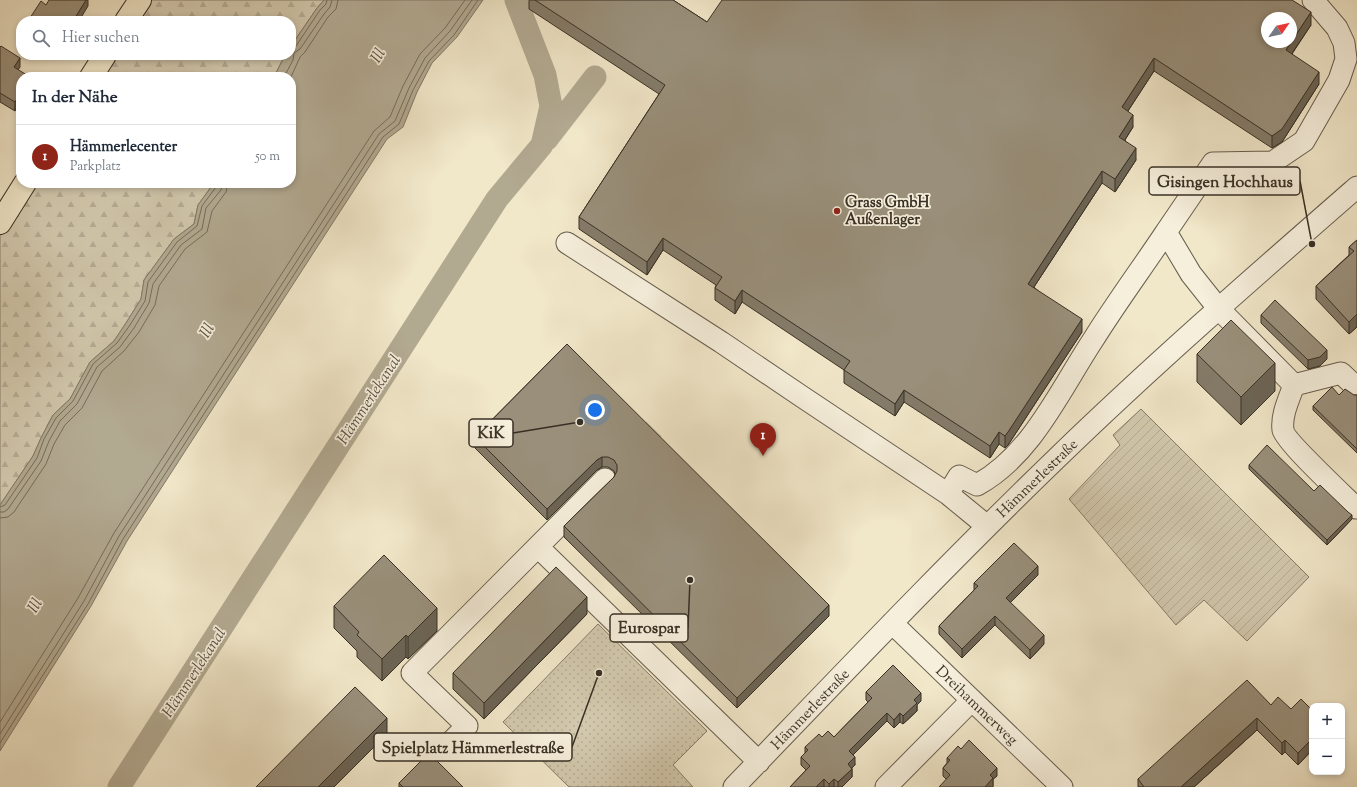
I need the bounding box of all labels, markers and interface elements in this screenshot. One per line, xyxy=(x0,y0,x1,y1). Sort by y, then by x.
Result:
north arrow xyxy=(1261,12,1297,48)
search box xyxy=(16,16,296,60)
icon: search xyxy=(30,27,52,49)
text: Hier suchen xyxy=(62,28,140,49)
water label: Ill xyxy=(366,45,392,68)
text: In der Nähe xyxy=(32,86,118,110)
text: Hämmerlecenter xyxy=(70,137,177,158)
text: 1 xyxy=(43,148,47,166)
text: 50 m xyxy=(255,148,280,166)
text: Parkplatz xyxy=(70,158,121,176)
callout: Gisingen Hochhaus xyxy=(1149,167,1300,195)
text: Gisingen Hochhaus xyxy=(1157,172,1293,195)
place label: Grass GmbH Außenlager xyxy=(845,193,930,231)
marker: Grass GmbH Außenlager xyxy=(832,206,842,216)
water label: Ill xyxy=(195,320,221,343)
water label: Hämmerlekanal xyxy=(332,351,408,450)
your location xyxy=(585,400,605,420)
callout: KiK xyxy=(469,419,513,447)
text: KiK xyxy=(477,423,505,446)
pin: 1 xyxy=(750,423,776,456)
street label: Hämmerlestraße xyxy=(993,435,1083,523)
water label: Ill xyxy=(23,595,49,618)
callout: Eurospar xyxy=(610,614,688,642)
text: Eurospar xyxy=(618,618,681,641)
water label: Hämmerlekanal xyxy=(157,624,233,723)
street label: Dreihammerweg xyxy=(930,661,1022,751)
street label: Hämmerlestraße xyxy=(767,665,855,755)
map controls xyxy=(1309,703,1345,775)
button: + xyxy=(1309,703,1345,739)
callout: Spielplatz Hämmerlestraße xyxy=(374,733,572,761)
text: Spielplatz Hämmerlestraße xyxy=(382,738,565,761)
button: − xyxy=(1309,739,1345,775)

